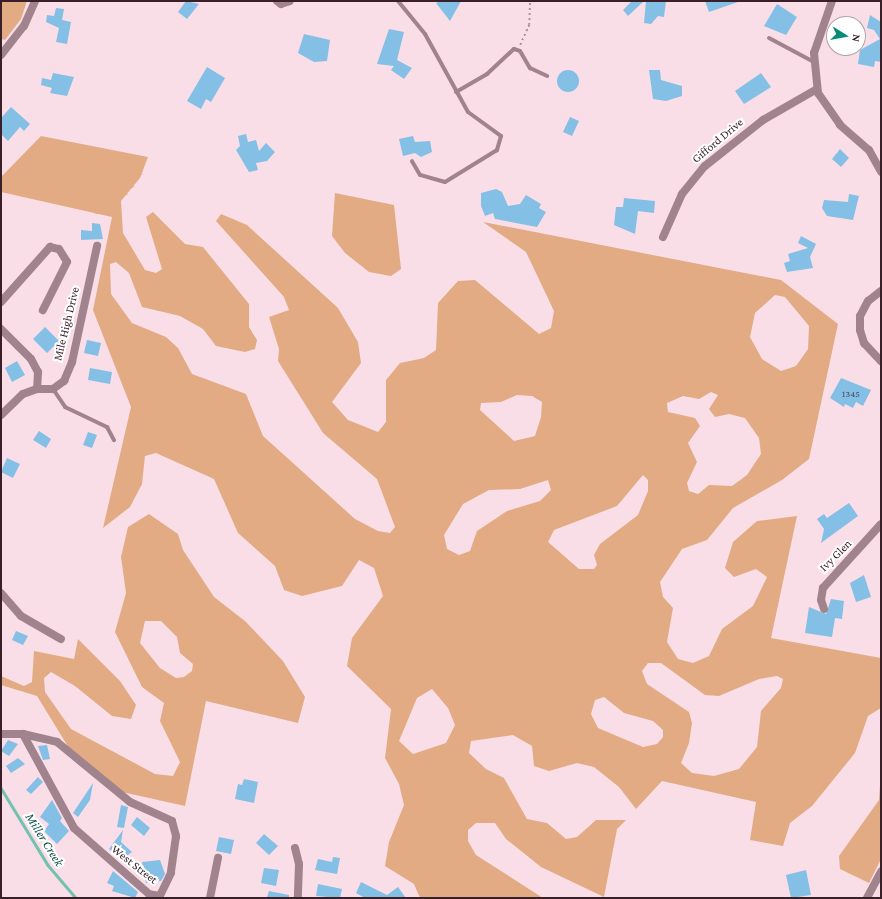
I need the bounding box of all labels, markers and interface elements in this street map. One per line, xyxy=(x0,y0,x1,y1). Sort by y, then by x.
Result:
north arrow xyxy=(826,16,866,56)
text: N xyxy=(850,33,863,43)
street label: Gifford Drive xyxy=(689,115,747,167)
street label: Mile High Drive xyxy=(51,286,83,362)
house number: 1345 xyxy=(842,388,860,400)
street label: Ivy Glen xyxy=(817,537,855,575)
water label: Miller Creek xyxy=(21,810,67,870)
street label: West Street xyxy=(108,842,160,888)

